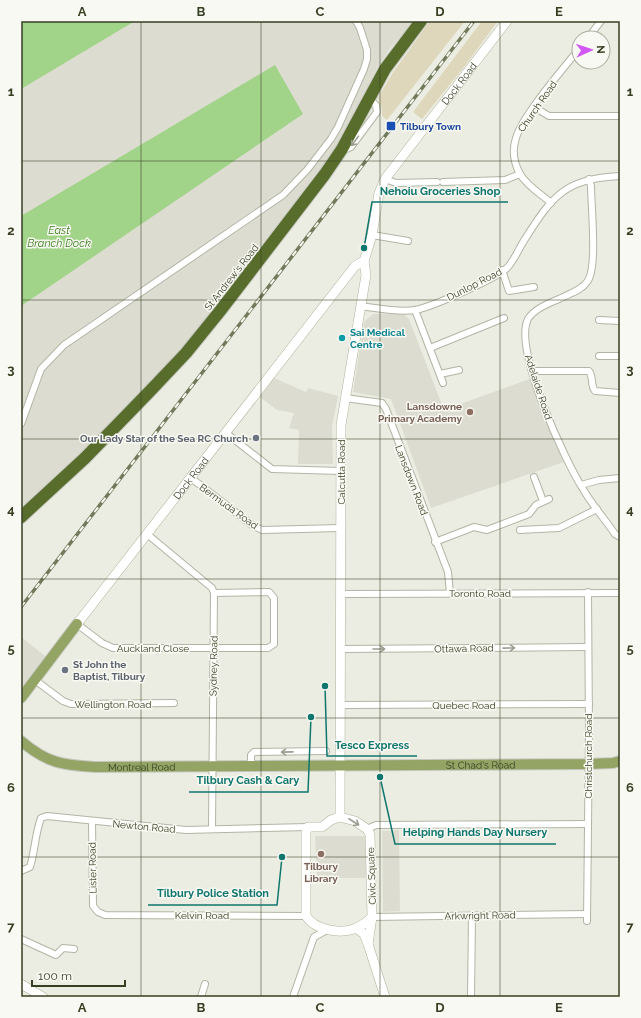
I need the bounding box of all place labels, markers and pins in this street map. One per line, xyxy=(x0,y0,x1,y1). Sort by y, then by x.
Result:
marker: Tilbury Town xyxy=(385,120,397,132)
place label: Tilbury Town xyxy=(400,121,461,132)
callout: Nehoiu Groceries Shop xyxy=(372,179,508,202)
place label: Sai Medical Centre xyxy=(350,327,406,350)
marker: Sai Medical Centre xyxy=(337,333,347,343)
place label: Lansdowne Primary Academy xyxy=(378,401,462,424)
marker: Lansdowne Primary Academy xyxy=(465,407,475,417)
place label: Our Lady Star of the Sea RC Church xyxy=(80,433,248,444)
marker: Our Lady Star of the Sea RC Church xyxy=(251,433,261,443)
place label: St John the Baptist, Tilbury xyxy=(73,659,146,682)
marker: St John the Baptist, Tilbury xyxy=(60,665,70,675)
callout: Tesco Express xyxy=(327,733,417,756)
callout: Tilbury Cash & Cary xyxy=(189,769,308,792)
callout: Helping Hands Day Nursery xyxy=(395,821,556,844)
marker: Tilbury Library xyxy=(316,849,326,859)
place label: Tilbury Library xyxy=(304,861,338,884)
callout: Tilbury Police Station xyxy=(148,882,277,905)

